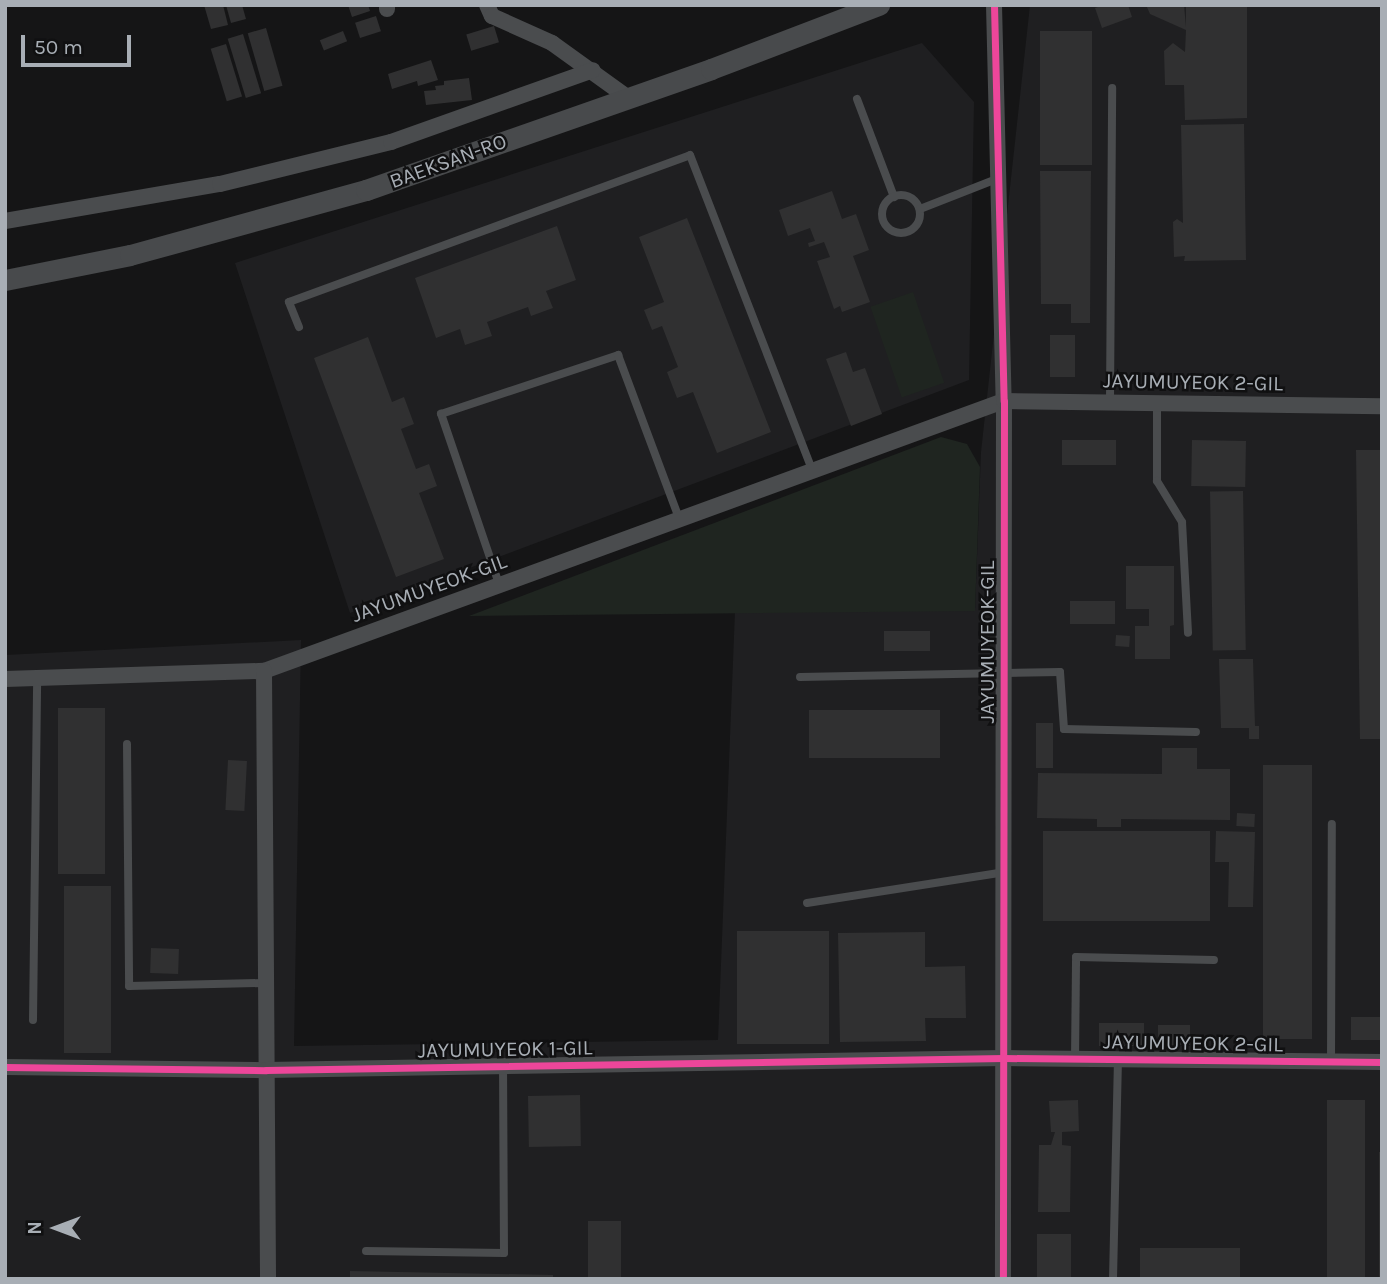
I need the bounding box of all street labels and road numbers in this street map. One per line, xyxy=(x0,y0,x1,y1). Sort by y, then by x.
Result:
street label: BAEKSAN-RO xyxy=(386,128,510,194)
street label: JAYUMUYEOK 2-GIL xyxy=(1103,368,1283,396)
street label: JAYUMUYEOK-GIL xyxy=(348,548,510,628)
street label: JAYUMUYEOK-GIL xyxy=(974,561,1000,723)
street label: JAYUMUYEOK 2-GIL xyxy=(1103,1029,1283,1057)
street label: JAYUMUYEOK 1-GIL xyxy=(417,1035,593,1063)

